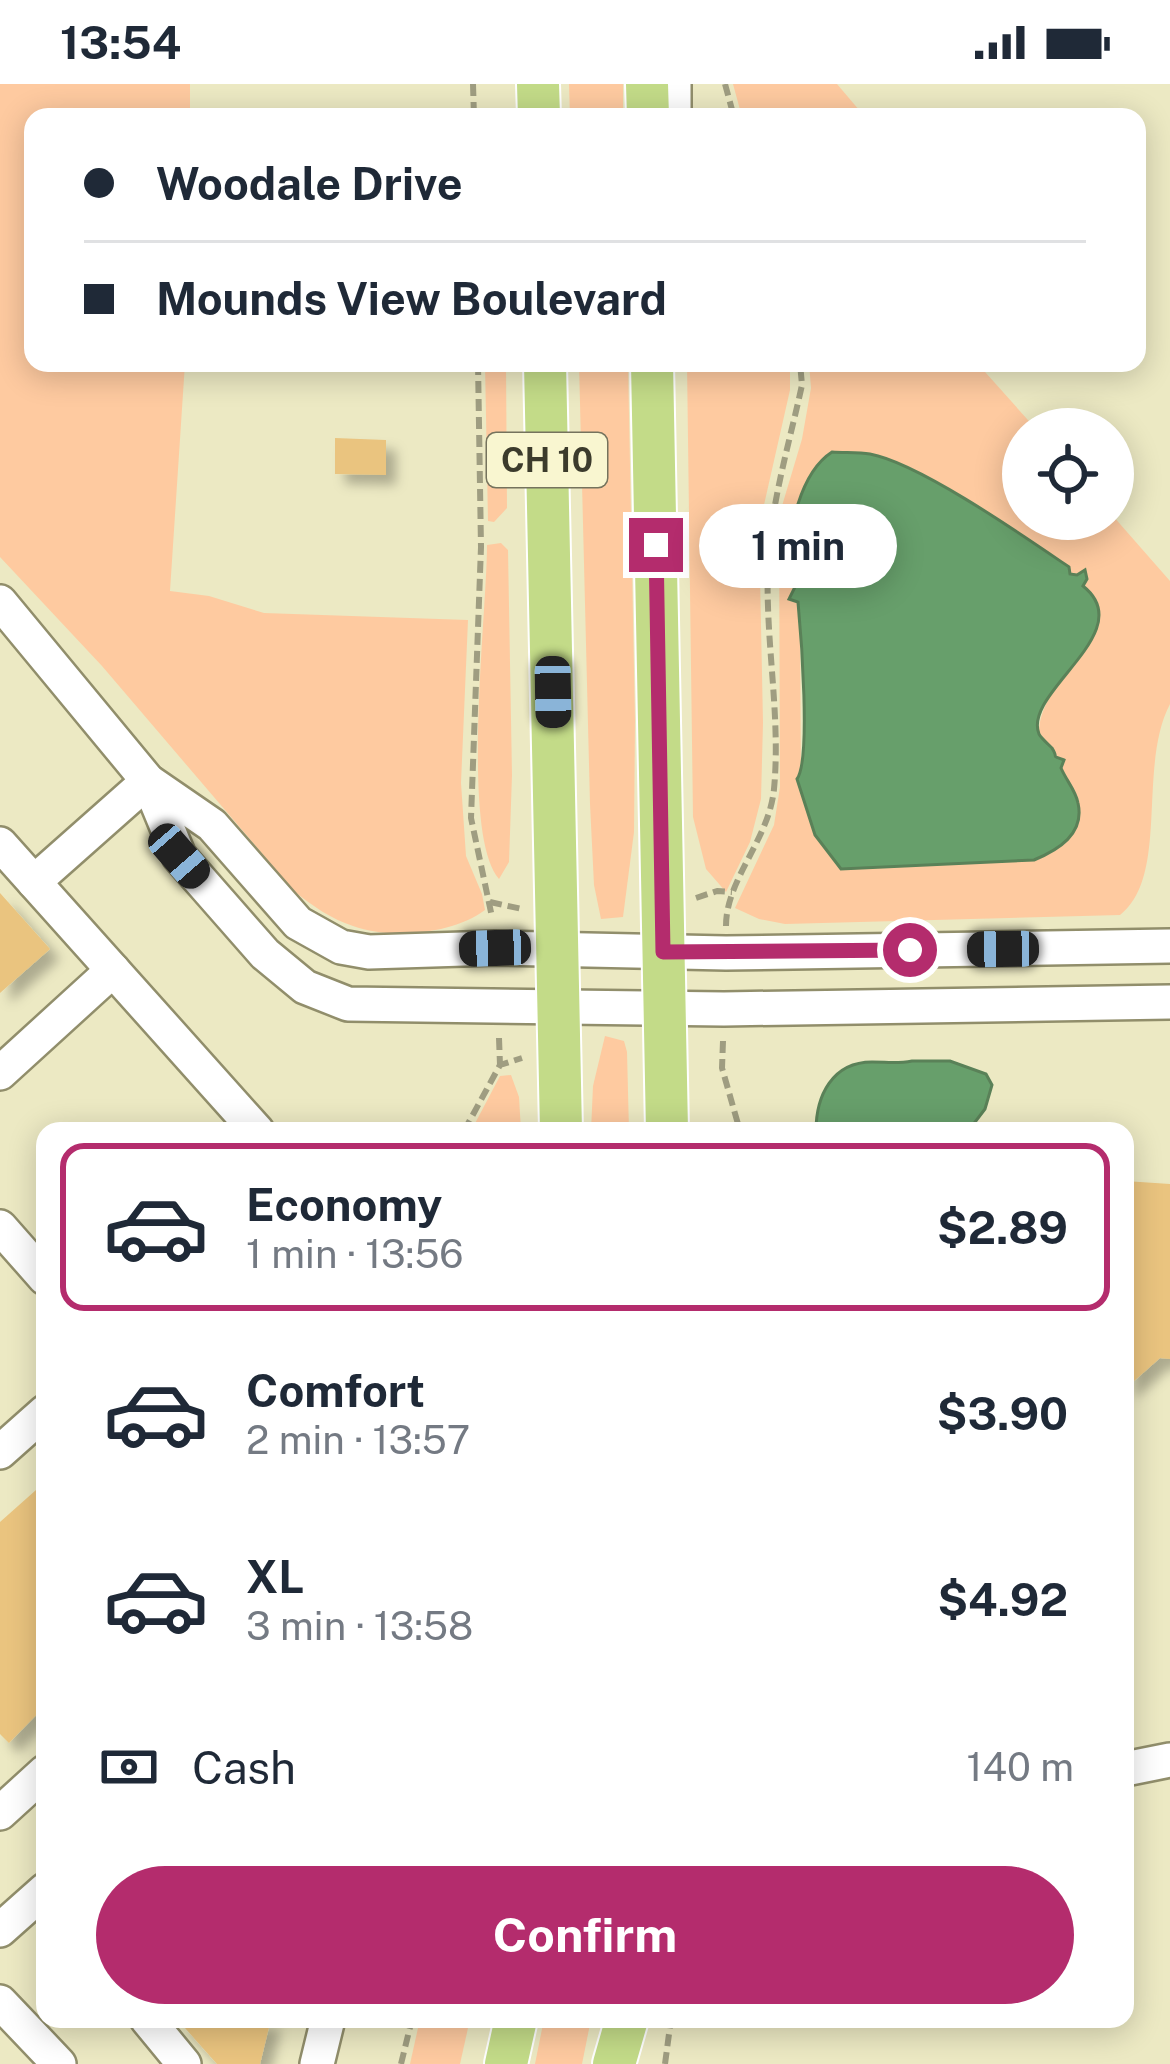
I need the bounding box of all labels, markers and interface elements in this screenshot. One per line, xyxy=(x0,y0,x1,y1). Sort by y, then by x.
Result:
text: 13:54 xyxy=(60,16,181,69)
text: Woodale Drive xyxy=(156,157,463,210)
text: Mounds View Boulevard xyxy=(156,272,667,325)
map controls xyxy=(1002,408,1134,540)
button: locate xyxy=(1002,408,1134,540)
road number: CH 10 xyxy=(487,433,607,487)
callout: 1 min xyxy=(698,503,896,587)
route end xyxy=(629,518,683,572)
text: 1 min xyxy=(751,523,845,569)
car xyxy=(534,656,572,728)
car xyxy=(142,817,216,895)
route start xyxy=(883,923,937,977)
car xyxy=(458,929,532,967)
car xyxy=(967,930,1039,968)
icon: car xyxy=(102,1173,210,1281)
text: Economy xyxy=(246,1178,442,1231)
text: $2.89 xyxy=(937,1201,1068,1254)
text: 1 min · 13:56 xyxy=(246,1231,464,1277)
icon: car xyxy=(102,1359,210,1467)
text: Comfort xyxy=(246,1364,425,1417)
text: $3.90 xyxy=(937,1387,1068,1440)
text: 2 min · 13:57 xyxy=(246,1417,470,1463)
icon: car xyxy=(102,1545,210,1653)
text: XL xyxy=(246,1550,304,1603)
text: $4.92 xyxy=(937,1573,1068,1626)
text: 3 min · 13:58 xyxy=(246,1603,473,1649)
icon: cash xyxy=(96,1734,162,1800)
text: Cash xyxy=(192,1741,296,1794)
text: 140 m xyxy=(967,1744,1074,1790)
button: Confirm xyxy=(96,1866,1074,2004)

